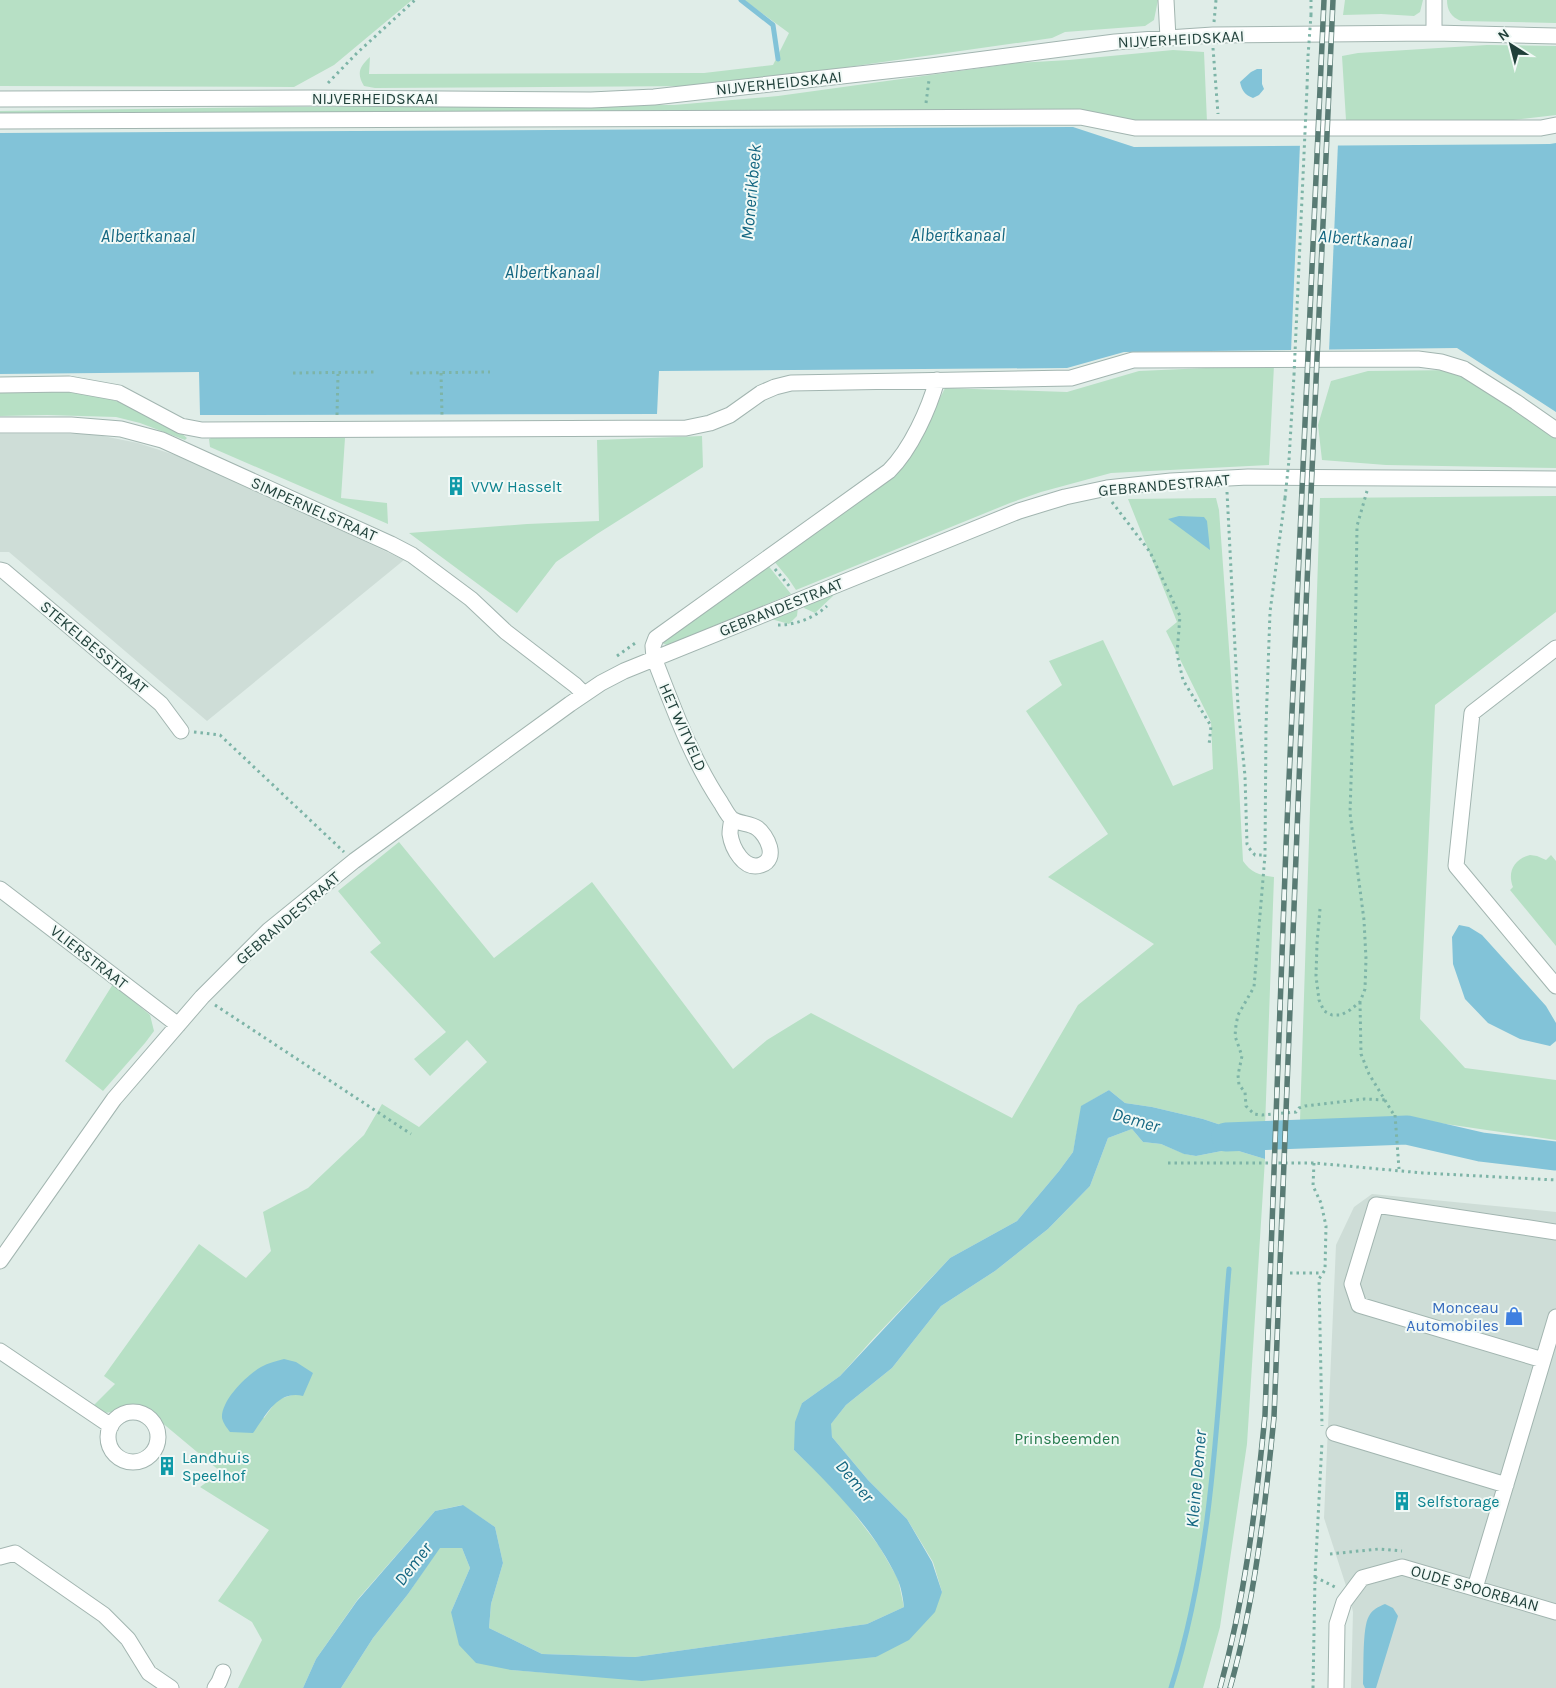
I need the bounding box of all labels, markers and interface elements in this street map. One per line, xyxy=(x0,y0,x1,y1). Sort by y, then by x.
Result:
north arrow xyxy=(1486,20,1536,70)
text: N xyxy=(1495,25,1513,45)
street label: NIJVERHEIDSKAAI xyxy=(1117,26,1245,52)
street label: NIJVERHEIDSKAAI xyxy=(715,67,843,99)
street label: NIJVERHEIDSKAAI xyxy=(312,89,438,108)
water label: Monerikbeek xyxy=(736,142,766,241)
water label: Albertkanaal xyxy=(911,224,1006,246)
water label: Albertkanaal xyxy=(101,225,196,247)
water label: Albertkanaal xyxy=(1317,225,1413,253)
water label: Albertkanaal xyxy=(505,261,600,283)
street label: GEBRANDESTRAAT xyxy=(1097,470,1231,500)
street label: SIMPERNELSTRAAT xyxy=(248,473,380,545)
building icon: VVW Hasselt xyxy=(445,475,467,497)
place label: VVW Hasselt xyxy=(471,477,562,496)
street label: GEBRANDESTRAAT xyxy=(716,573,846,641)
street label: STEKELBESSTRAAT xyxy=(36,596,152,698)
street label: HET WITVELD xyxy=(655,680,711,774)
street label: GEBRANDESTRAAT xyxy=(232,868,344,968)
street label: VLIERSTRAAT xyxy=(47,921,131,993)
water label: Demer xyxy=(1110,1103,1163,1138)
place label: Monceau Automobiles xyxy=(1406,1298,1499,1335)
shop icon: Monceau Automobiles xyxy=(1503,1305,1525,1327)
water label: Kleine Demer xyxy=(1181,1428,1211,1529)
park label: Prinsbeemden xyxy=(1014,1429,1120,1448)
place label: Landhuis Speelhof xyxy=(182,1448,250,1485)
building icon: Landhuis Speelhof xyxy=(156,1455,178,1477)
water label: Demer xyxy=(831,1455,880,1507)
building icon: Selfstorage xyxy=(1391,1490,1413,1512)
place label: Selfstorage xyxy=(1417,1492,1499,1511)
water label: Demer xyxy=(389,1537,437,1590)
street label: OUDE SPOORBAAN xyxy=(1409,1561,1541,1615)

